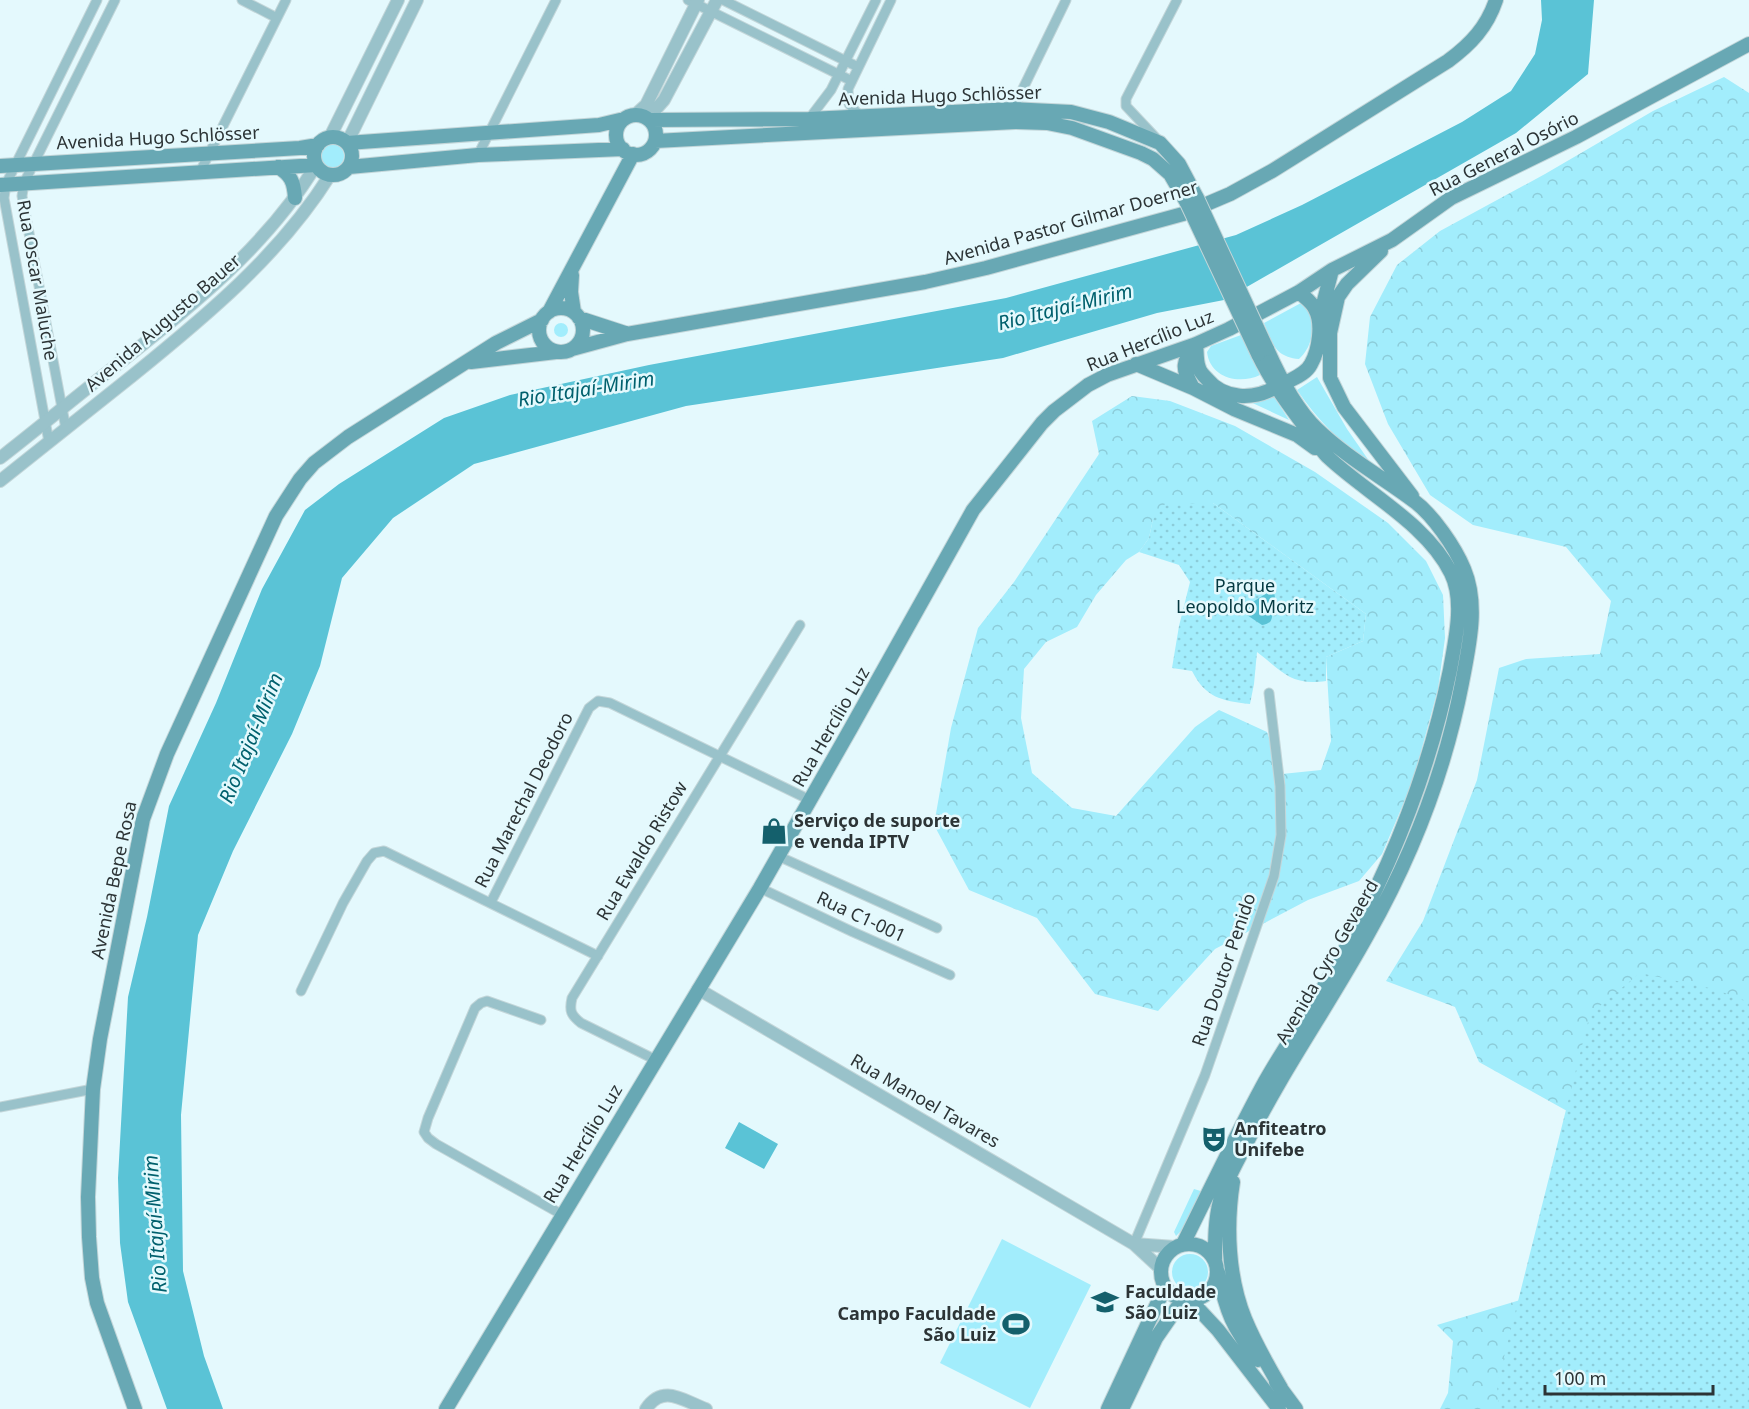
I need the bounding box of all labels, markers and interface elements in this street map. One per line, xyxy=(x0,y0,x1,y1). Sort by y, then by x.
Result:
street label: Avenida Hugo Schlösser xyxy=(838,79,1043,111)
street label: Rua General Osório xyxy=(1425,105,1582,201)
street label: Avenida Hugo Schlösser xyxy=(56,120,261,154)
street label: Avenida Pastor Gilmar Doerner xyxy=(941,174,1201,270)
street label: Rua Oscar Maluche xyxy=(12,198,64,362)
street label: Avenida Augusto Bauer xyxy=(80,248,246,396)
water label: Rio Itajaí-Mirim xyxy=(995,277,1135,336)
street label: Rua Hercílio Luz xyxy=(1083,304,1217,376)
water label: Rio Itajaí-Mirim xyxy=(516,364,656,413)
park label: Parque Leopoldo Moritz xyxy=(1176,573,1314,618)
street label: Rua Hercílio Luz xyxy=(786,662,874,791)
water label: Rio Itajaí-Mirim xyxy=(212,669,289,807)
street label: Rua Marechal Deodoro xyxy=(468,708,578,891)
street label: Rua Ewaldo Ristow xyxy=(590,776,692,925)
street label: Avenida Bepe Rosa xyxy=(85,799,141,961)
place label: Serviço de suporte e venda IPTV xyxy=(794,808,960,853)
shop icon: Serviço de suporte e venda IPTV xyxy=(759,816,789,846)
street label: Avenida Cyro Gevaerd xyxy=(1269,875,1383,1048)
street label: Rua C1-001 xyxy=(813,885,910,947)
street label: Rua Doutor Penido xyxy=(1186,890,1261,1049)
street label: Rua Manoel Tavares xyxy=(846,1048,1005,1153)
street label: Rua Hercílio Luz xyxy=(537,1080,627,1207)
place label: Anfiteatro Unifebe xyxy=(1234,1116,1327,1161)
theatre icon: Anfiteatro Unifebe xyxy=(1199,1124,1229,1154)
water label: Rio Itajaí-Mirim xyxy=(136,1154,173,1294)
place label: Faculdade São Luiz xyxy=(1125,1279,1216,1324)
school or university icon: Faculdade São Luiz xyxy=(1090,1287,1120,1317)
place label: Campo Faculdade São Luiz xyxy=(838,1301,996,1346)
sports icon: Campo Faculdade São Luiz xyxy=(1001,1309,1031,1339)
scale bar xyxy=(1545,1358,1713,1396)
text: 100 m xyxy=(1554,1366,1606,1390)

